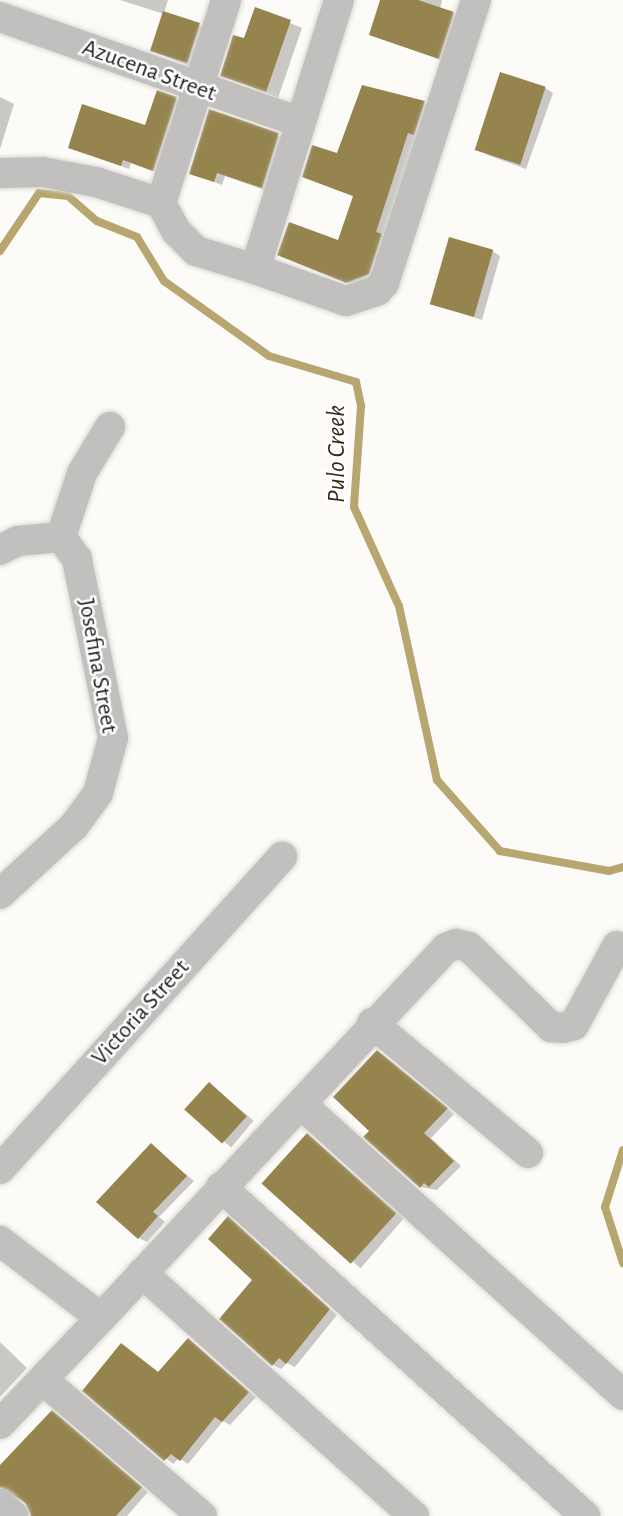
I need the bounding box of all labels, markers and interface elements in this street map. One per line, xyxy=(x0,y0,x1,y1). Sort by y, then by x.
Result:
street label: Azucena Street xyxy=(78,33,220,109)
water label: Pulo Creek xyxy=(321,405,353,503)
street label: Josefina Street xyxy=(71,597,123,735)
street label: Victoria Street xyxy=(86,954,196,1072)

